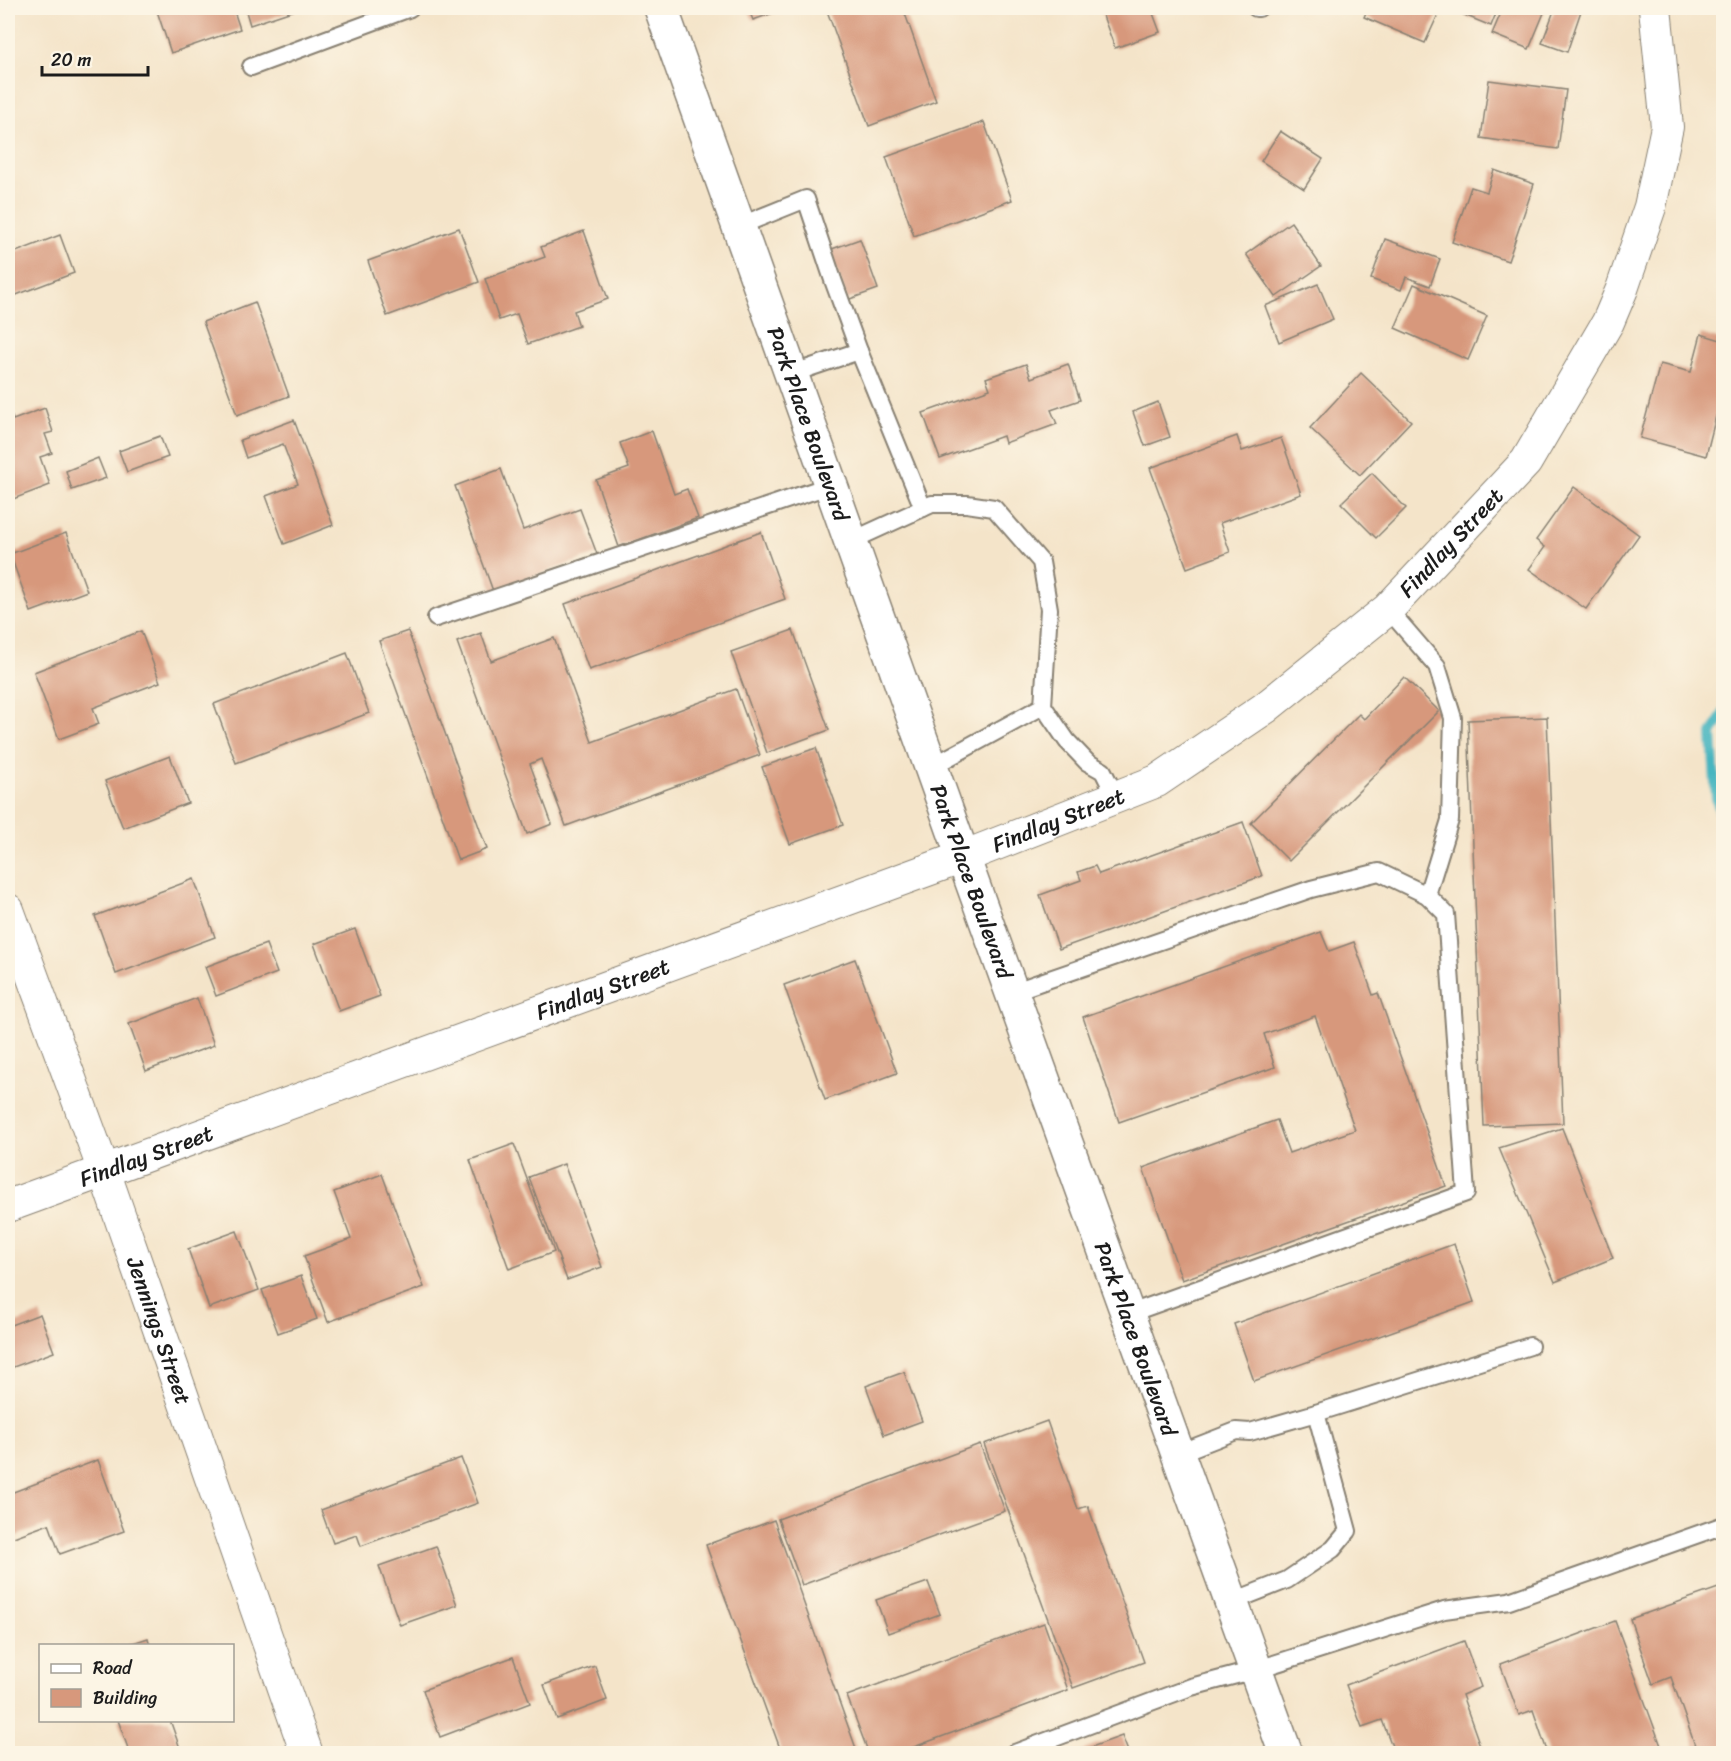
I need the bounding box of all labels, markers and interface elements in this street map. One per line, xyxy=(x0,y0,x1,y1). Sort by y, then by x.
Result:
scale bar xyxy=(42,39,148,77)
text: 20 m xyxy=(51,44,91,76)
street label: Park Place Boulevard xyxy=(756,321,861,528)
street label: Findlay Street xyxy=(1389,478,1513,607)
street label: Findlay Street xyxy=(986,776,1131,864)
street label: Park Place Boulevard xyxy=(919,779,1025,986)
street label: Findlay Street xyxy=(530,947,676,1032)
street label: Findlay Street xyxy=(74,1114,219,1198)
street label: Park Place Boulevard xyxy=(1083,1236,1189,1443)
street label: Jennings Street xyxy=(115,1250,203,1410)
legend xyxy=(39,1644,234,1722)
text: Road xyxy=(93,1652,133,1684)
text: Building xyxy=(93,1682,157,1714)

